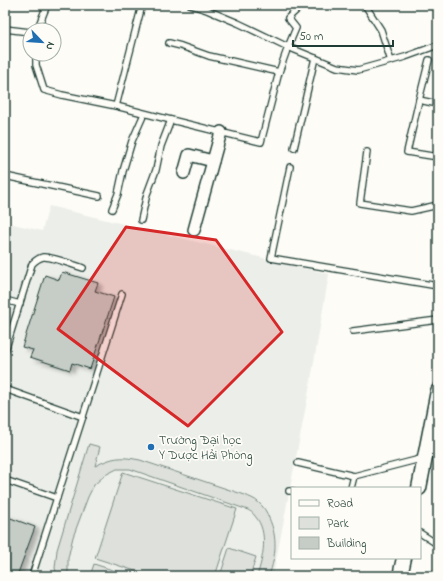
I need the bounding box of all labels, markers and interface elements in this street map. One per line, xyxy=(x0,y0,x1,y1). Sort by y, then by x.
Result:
north arrow xyxy=(22,22,62,62)
scale bar xyxy=(293,22,393,48)
text: 50 m xyxy=(299,28,323,46)
text: N xyxy=(41,39,59,53)
place label: Trường Đại học Y Dược Hải Phòng xyxy=(159,431,253,466)
marker: Trường Đại học Y Dược Hải Phòng xyxy=(146,442,156,452)
legend xyxy=(291,487,421,559)
text: Road xyxy=(327,495,353,513)
text: Park xyxy=(327,515,349,533)
text: Building xyxy=(326,535,366,554)

